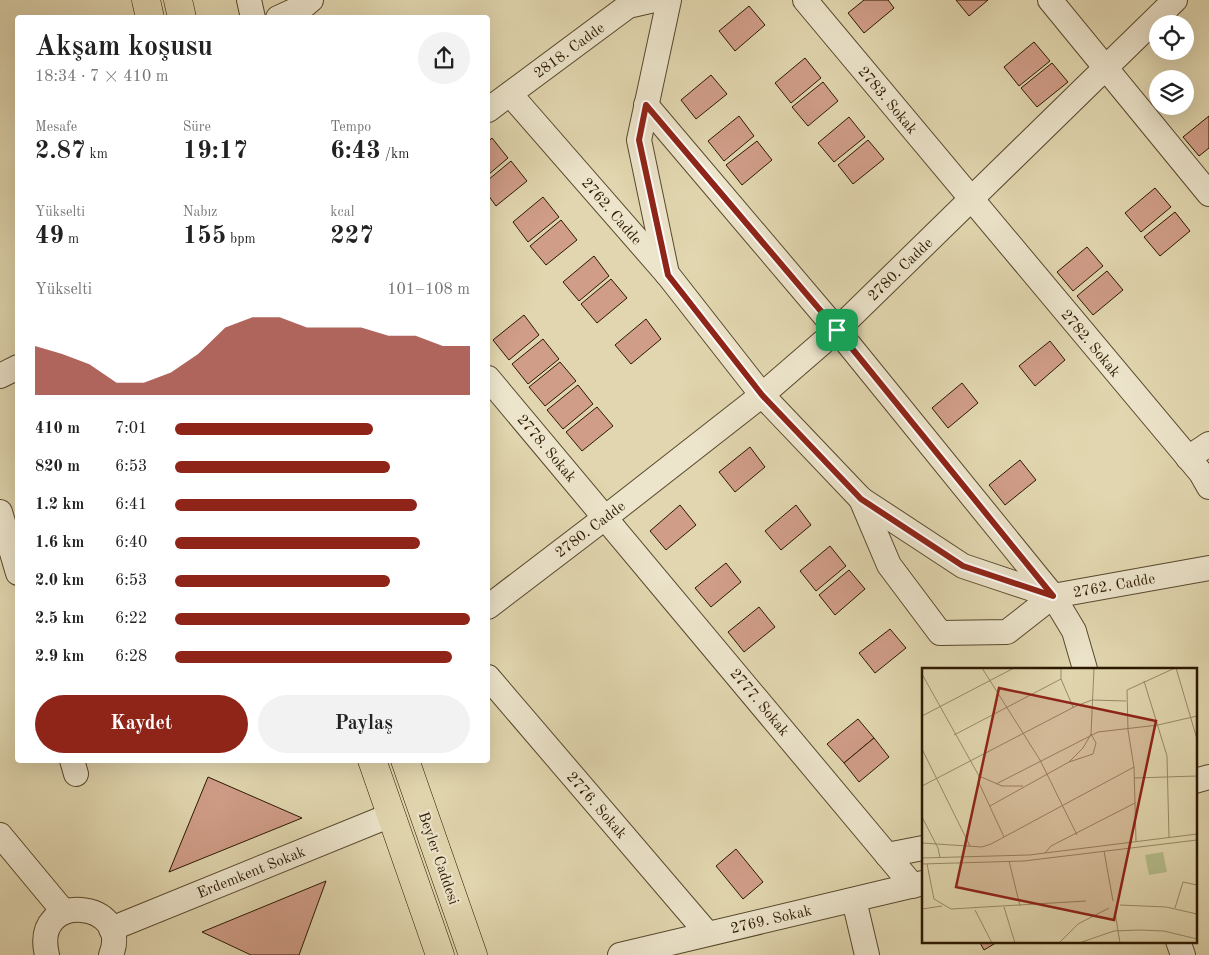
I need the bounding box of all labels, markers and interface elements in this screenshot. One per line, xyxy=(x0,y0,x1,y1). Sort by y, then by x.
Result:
map controls xyxy=(1149,15,1194,115)
button: locate xyxy=(1149,15,1194,60)
street label: 2818. Cadde xyxy=(532,21,608,82)
button: share xyxy=(418,32,470,84)
text: Akşam koşusu xyxy=(35,34,213,62)
street label: 2783. Sokak xyxy=(854,64,919,138)
text: 18:34 · 7 × 410 m xyxy=(35,69,168,85)
button: layers xyxy=(1149,70,1194,115)
text: Mesafe xyxy=(35,120,77,134)
text: Süre xyxy=(183,120,211,134)
text: Tempo xyxy=(330,120,371,134)
text: 2.87 xyxy=(35,139,86,164)
text: 19:17 xyxy=(183,139,248,164)
text: 6:43 xyxy=(330,139,381,164)
text: km xyxy=(86,147,108,161)
text: /km xyxy=(381,147,409,161)
street label: 2762. Cadde xyxy=(578,176,644,248)
text: Yükselti xyxy=(35,205,85,219)
text: Nabız xyxy=(183,205,217,219)
text: kcal xyxy=(330,205,354,219)
text: 49 xyxy=(35,224,64,249)
text: 155 xyxy=(183,224,226,249)
text: 227 xyxy=(330,224,374,249)
text: m xyxy=(64,232,79,246)
text: bpm xyxy=(226,232,256,246)
street label: 2780. Cadde xyxy=(866,236,936,304)
text: Yükselti xyxy=(35,282,92,298)
text: 101–108 m xyxy=(387,282,470,298)
street label: 2782. Sokak xyxy=(1057,307,1122,381)
pin xyxy=(816,309,858,351)
icon: arrive xyxy=(823,316,851,344)
street label: 2778. Sokak xyxy=(513,412,578,486)
text: 410 m xyxy=(35,421,80,437)
text: 7:01 xyxy=(115,421,147,437)
text: 820 m xyxy=(35,459,80,475)
text: 6:53 xyxy=(115,459,147,475)
text: 1.2 km xyxy=(35,497,84,513)
text: 6:41 xyxy=(115,497,147,513)
street label: 2780. Cadde xyxy=(553,499,629,561)
text: 1.6 km xyxy=(35,535,84,551)
text: 6:40 xyxy=(115,535,147,551)
street label: 2762. Cadde xyxy=(1072,572,1157,601)
text: 2.0 km xyxy=(35,573,84,589)
text: 6:53 xyxy=(115,573,147,589)
text: 2.5 km xyxy=(35,611,84,627)
text: 6:22 xyxy=(115,611,147,627)
text: 2.9 km xyxy=(35,649,84,665)
text: 6:28 xyxy=(115,649,147,665)
street label: 2777. Sokak xyxy=(726,666,791,740)
inset map xyxy=(922,668,1196,942)
button: Kaydet xyxy=(35,695,248,753)
button: Paylaş xyxy=(258,695,470,753)
street label: 2776. Sokak xyxy=(563,770,629,842)
street label: Beyler Caddesi xyxy=(415,810,460,907)
street label: Erdemkent Sokak xyxy=(195,845,308,902)
street label: 2769. Sokak xyxy=(729,904,814,937)

